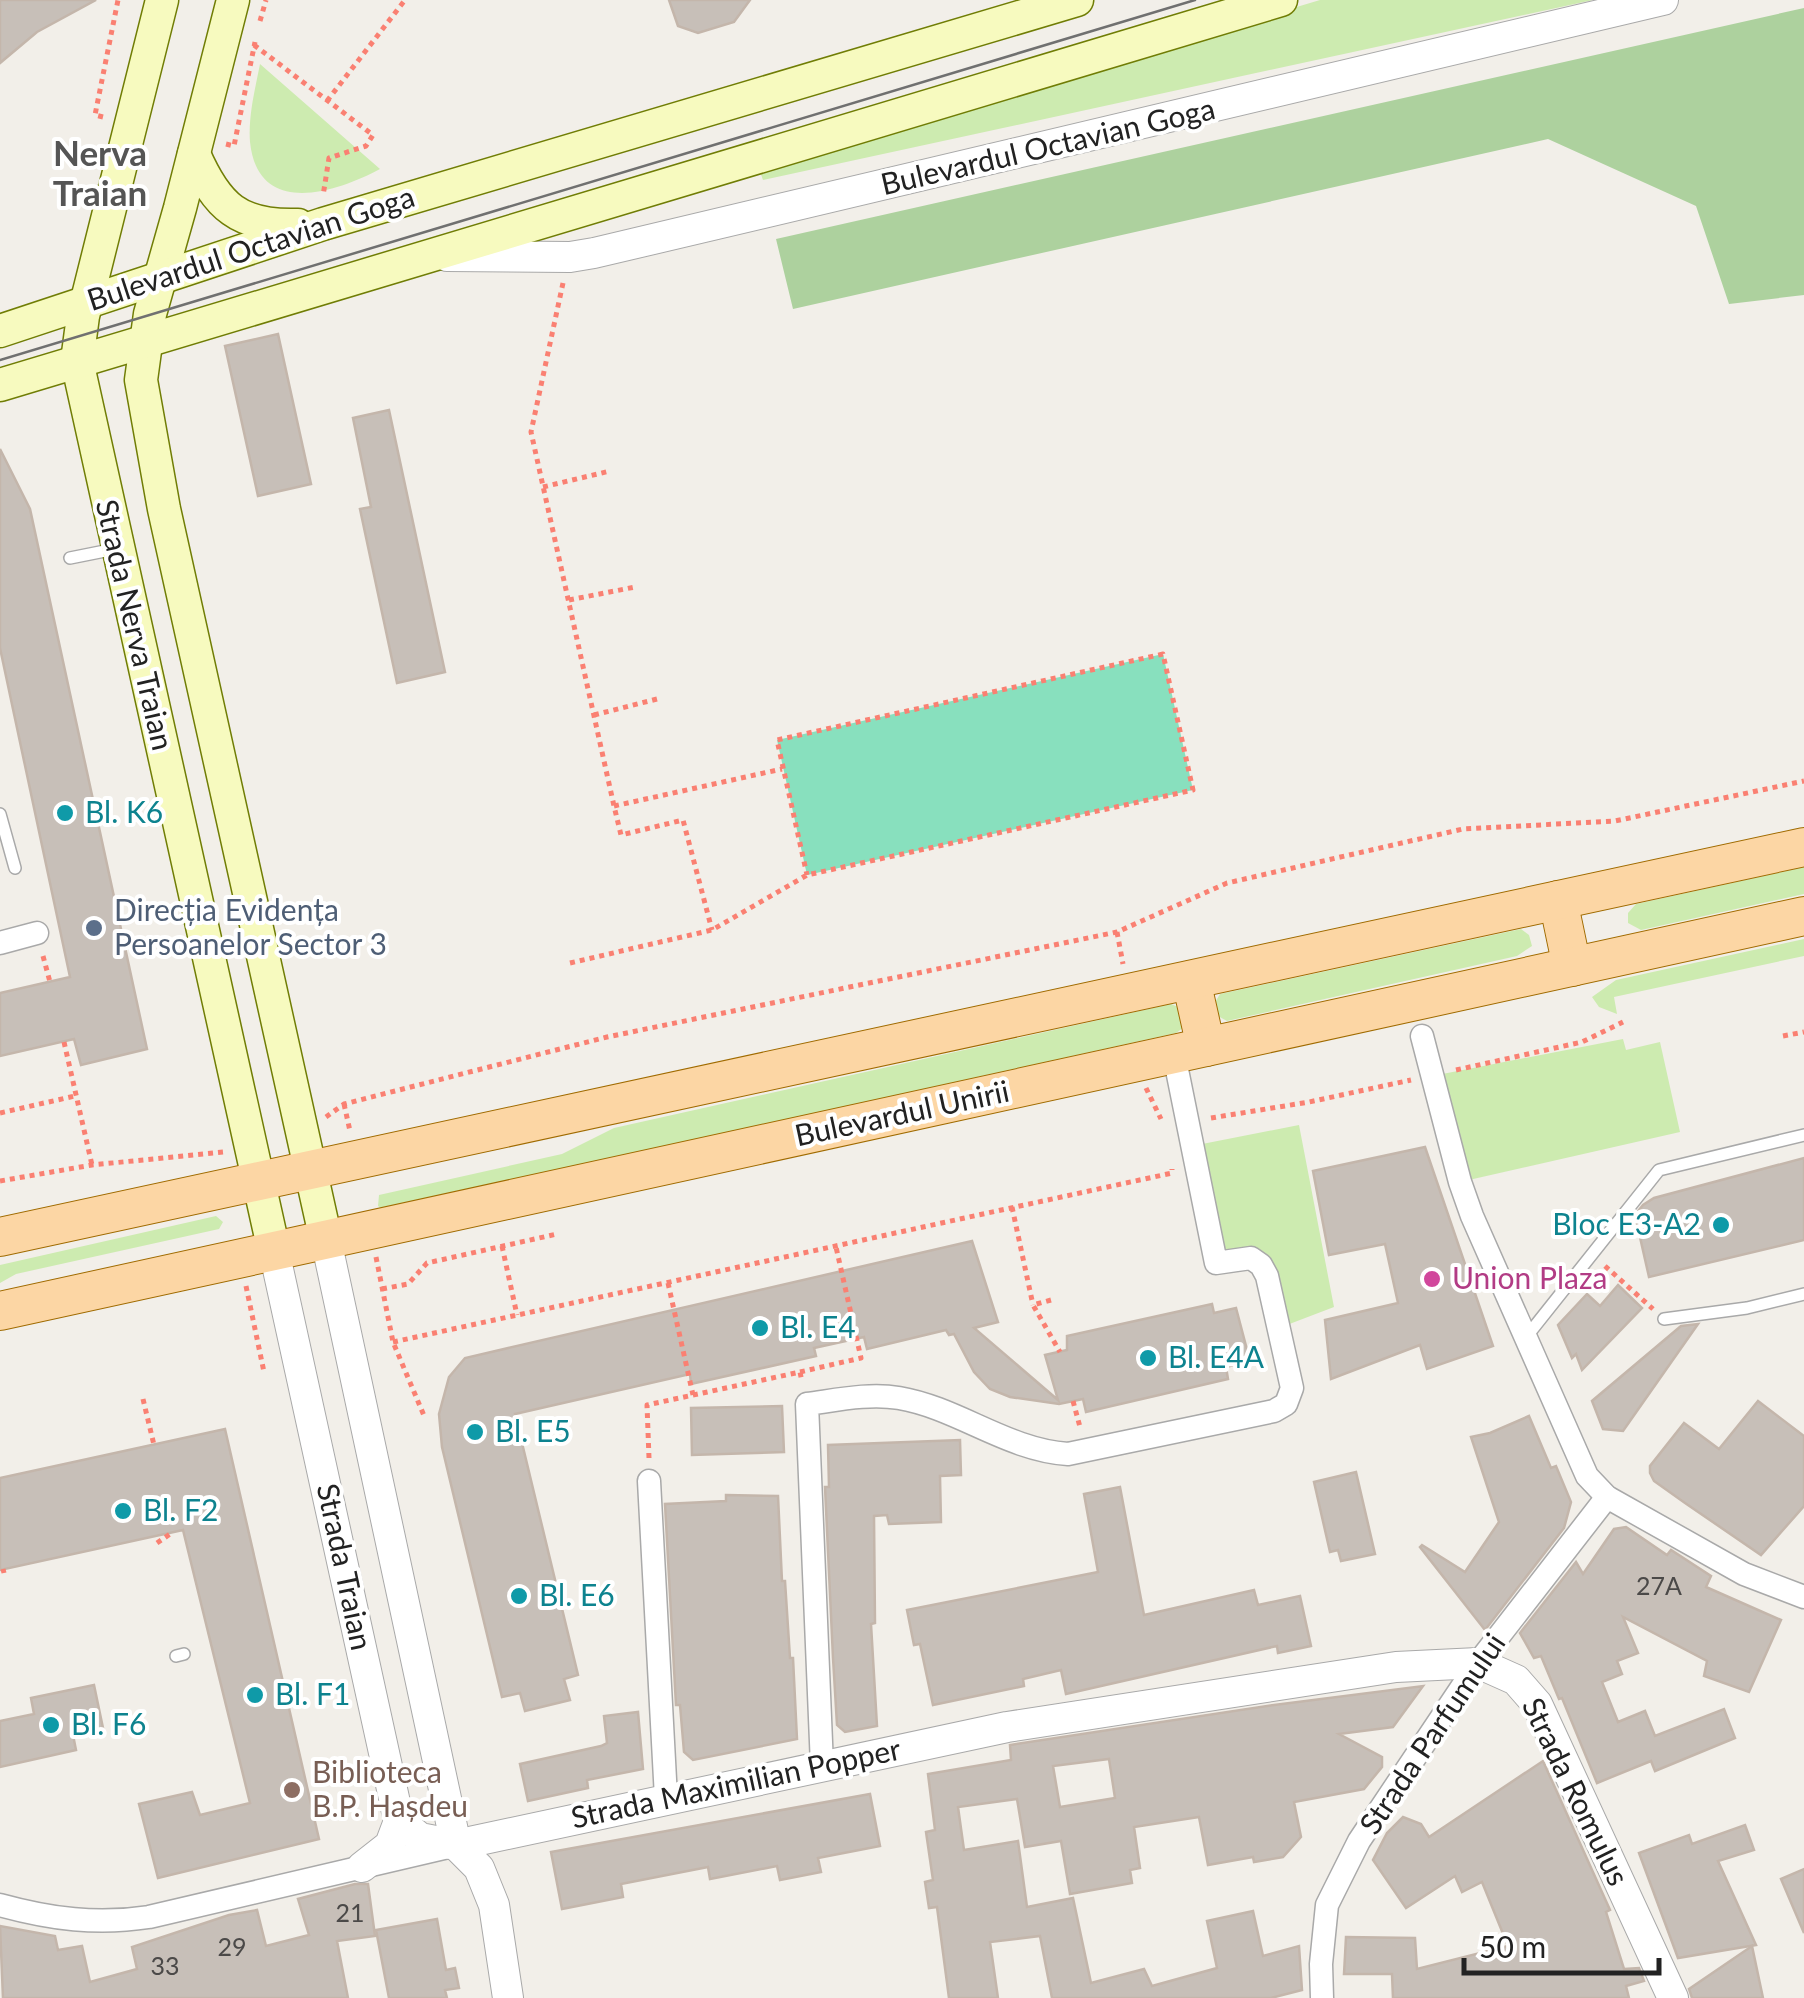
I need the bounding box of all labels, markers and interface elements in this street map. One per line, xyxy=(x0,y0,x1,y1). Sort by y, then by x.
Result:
street label: Bulevardul Octavian Goga xyxy=(877,89,1218,201)
district label: Nerva Traian xyxy=(53,131,147,213)
street label: Bulevardul Octavian Goga xyxy=(82,177,418,317)
street label: Strada Nerva Traian xyxy=(90,496,182,753)
place label: Bl. K6 xyxy=(85,793,163,829)
marker: Bl. K6 xyxy=(54,802,76,824)
place label: Direcția Evidența Persoanelor Sector 3 xyxy=(114,891,387,961)
marker: Direcția Evidența Persoanelor Sector 3 xyxy=(83,917,105,939)
street label: Bulevardul Unirii xyxy=(791,1072,1012,1152)
place label: Bloc E3-A2 xyxy=(1552,1205,1701,1241)
marker: Bloc E3-A2 xyxy=(1710,1214,1732,1236)
place label: Union Plaza xyxy=(1452,1259,1607,1295)
marker: Union Plaza xyxy=(1421,1268,1443,1290)
place label: Bl. E4 xyxy=(780,1308,856,1344)
marker: Bl. E4 xyxy=(749,1317,771,1339)
place label: Bl. E4A xyxy=(1168,1338,1265,1374)
marker: Bl. E4A xyxy=(1137,1347,1159,1369)
place label: Bl. E5 xyxy=(495,1412,571,1448)
marker: Bl. E5 xyxy=(464,1421,486,1443)
street label: Strada Traian xyxy=(311,1480,381,1653)
place label: Bl. F2 xyxy=(143,1491,218,1527)
marker: Bl. F2 xyxy=(112,1500,134,1522)
house number: 27A xyxy=(1636,1570,1682,1600)
place label: Bl. E6 xyxy=(539,1576,615,1612)
marker: Bl. E6 xyxy=(508,1585,530,1607)
street label: Strada Parfumului xyxy=(1351,1626,1512,1840)
place label: Bl. F1 xyxy=(275,1675,350,1711)
marker: Bl. F1 xyxy=(244,1684,266,1706)
street label: Strada Romulus xyxy=(1516,1691,1638,1891)
place label: Bl. F6 xyxy=(71,1705,146,1741)
marker: Bl. F6 xyxy=(40,1714,62,1736)
street label: Strada Maximilian Popper xyxy=(568,1730,904,1835)
place label: Biblioteca B.P. Hașdeu xyxy=(312,1753,468,1823)
marker: Biblioteca B.P. Hașdeu xyxy=(281,1779,303,1801)
house number: 21 xyxy=(335,1897,365,1927)
scale bar xyxy=(1464,1913,1659,1975)
text: 50 m xyxy=(1479,1928,1546,1964)
house number: 29 xyxy=(217,1931,247,1961)
house number: 33 xyxy=(150,1950,180,1980)

